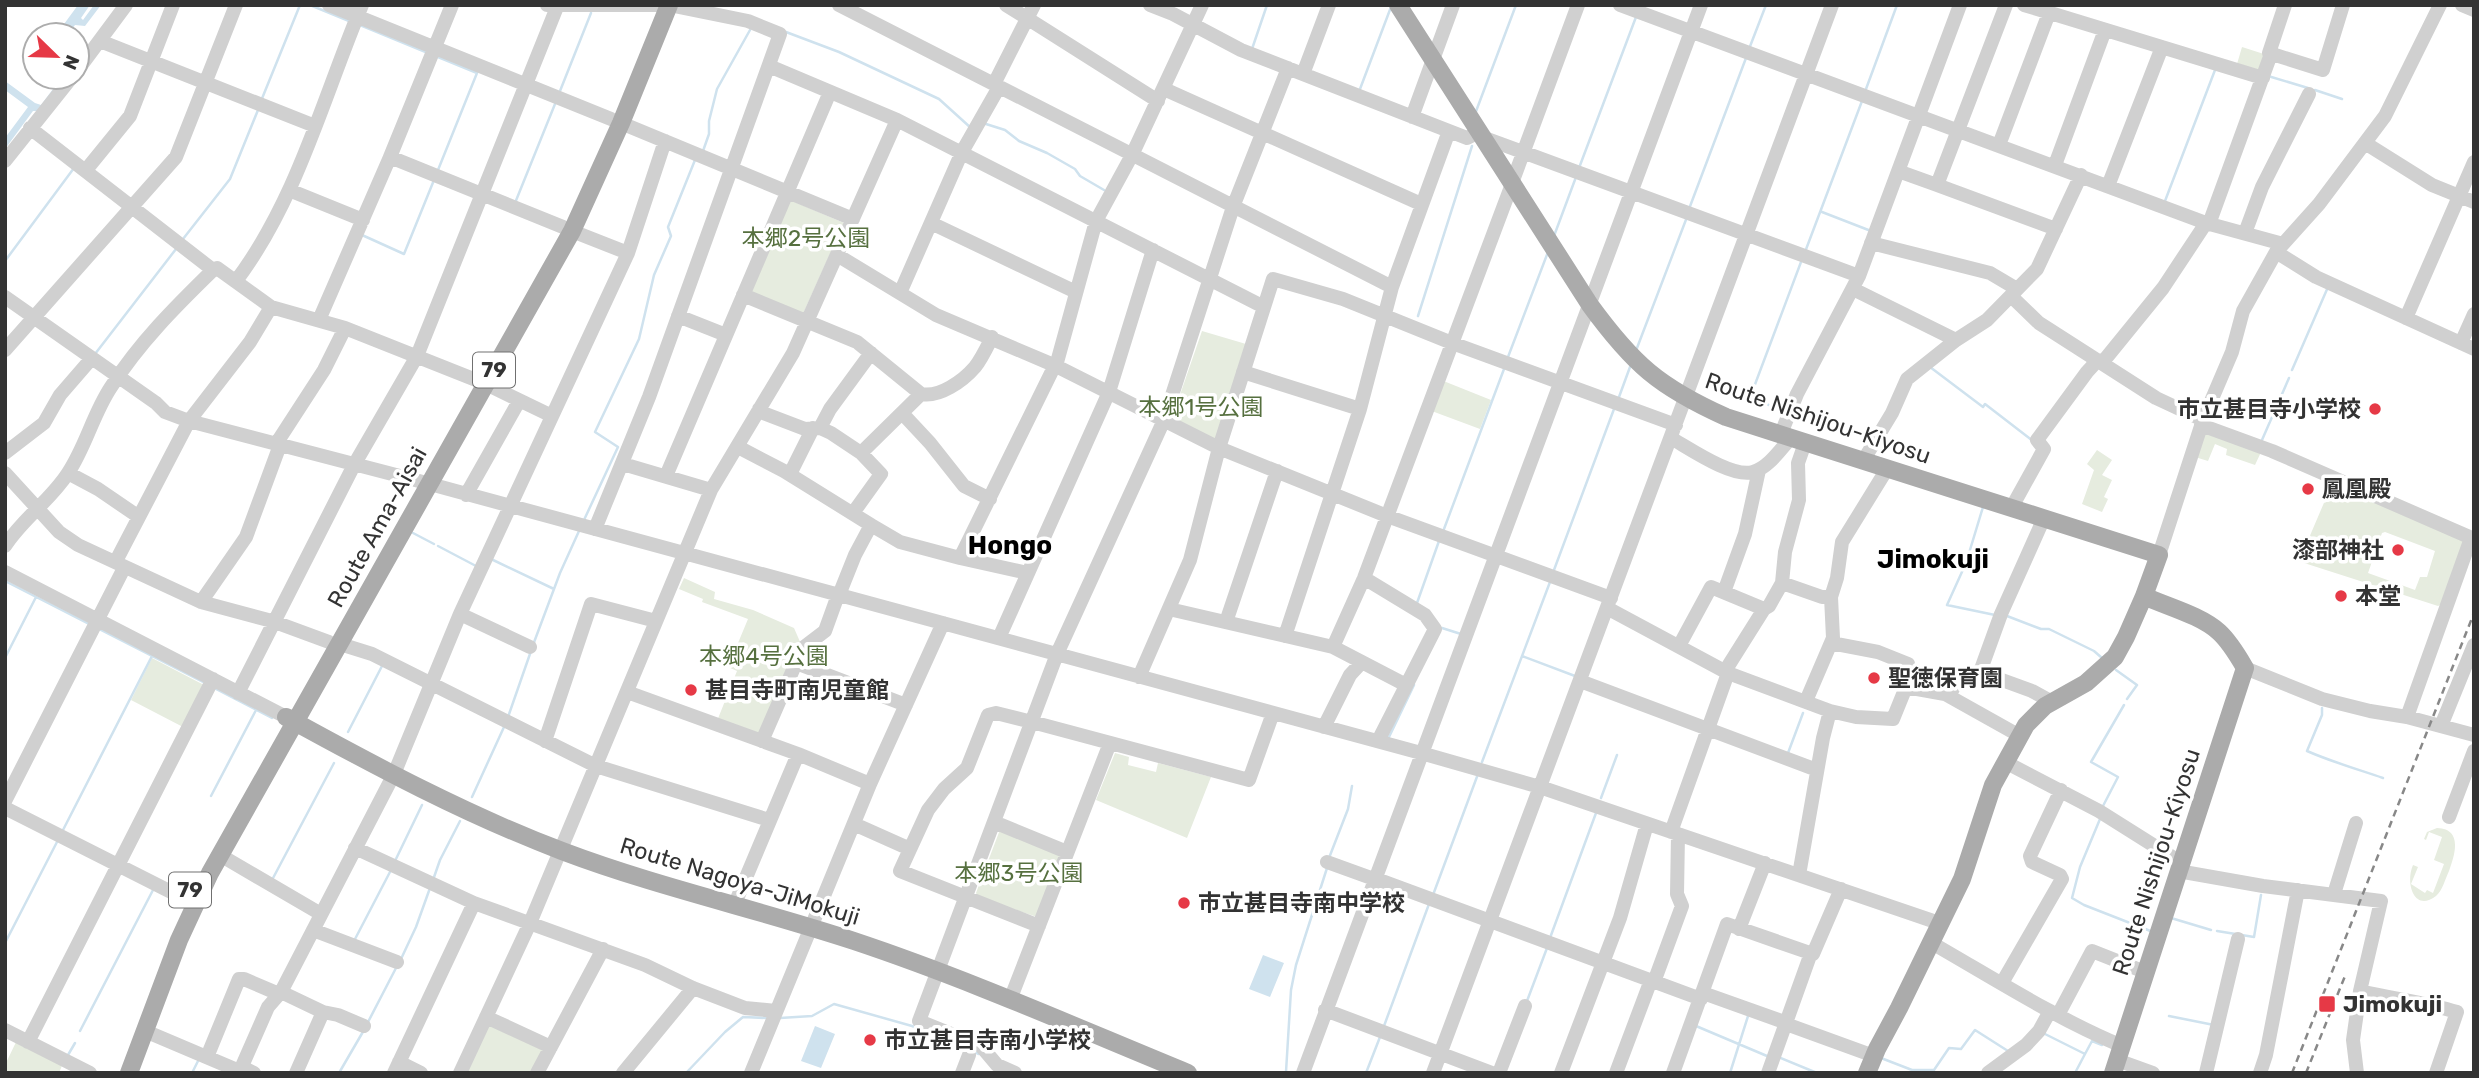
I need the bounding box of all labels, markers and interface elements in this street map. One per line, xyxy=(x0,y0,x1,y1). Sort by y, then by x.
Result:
north arrow xyxy=(21,21,91,91)
text: N xyxy=(58,52,84,73)
park label: 本郷2号公園 xyxy=(742,224,870,252)
road number: 79 xyxy=(473,352,515,388)
street label: Route Nishijou-Kiyosu xyxy=(1702,366,1934,470)
park label: 本郷1号公園 xyxy=(1139,393,1263,421)
place label: 市立甚目寺小学校 xyxy=(2177,395,2361,423)
marker: 市立甚目寺小学校 xyxy=(2367,401,2383,417)
street label: Route Ama-Aisai xyxy=(321,442,433,612)
place label: 鳳凰殿 xyxy=(2322,475,2391,503)
marker: 鳳凰殿 xyxy=(2300,481,2316,497)
district label: Hongo xyxy=(968,530,1052,561)
place label: 漆部神社 xyxy=(2292,536,2384,564)
marker: 漆部神社 xyxy=(2390,542,2406,558)
district label: Jimokuji xyxy=(1877,544,1989,575)
place label: 本堂 xyxy=(2355,582,2401,610)
marker: 本堂 xyxy=(2333,588,2349,604)
park label: 本郷4号公園 xyxy=(699,642,829,670)
place label: 聖徳保育園 xyxy=(1888,664,2003,692)
marker: 聖徳保育園 xyxy=(1866,670,1882,686)
place label: 甚目寺町南児童館 xyxy=(705,676,889,704)
marker: 甚目寺町南児童館 xyxy=(683,682,699,698)
street label: Route Nishijou-Kiyosu xyxy=(2106,745,2206,979)
street label: Route Nagoya-JiMokuji xyxy=(617,831,863,931)
park label: 本郷3号公園 xyxy=(955,859,1083,887)
road number: 79 xyxy=(169,872,211,908)
place label: 市立甚目寺南中学校 xyxy=(1198,889,1405,917)
marker: 市立甚目寺南中学校 xyxy=(1176,895,1192,911)
place label: Jimokuji xyxy=(2343,990,2442,1018)
marker: Jimokuji xyxy=(2317,994,2337,1014)
place label: 市立甚目寺南小学校 xyxy=(884,1026,1091,1054)
marker: 市立甚目寺南小学校 xyxy=(862,1032,878,1048)

